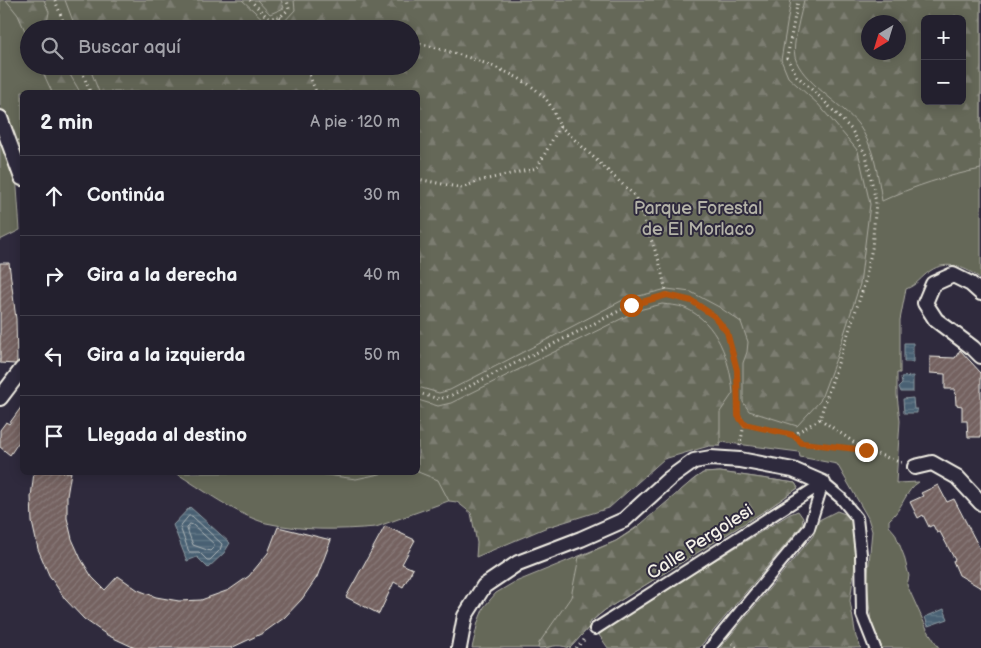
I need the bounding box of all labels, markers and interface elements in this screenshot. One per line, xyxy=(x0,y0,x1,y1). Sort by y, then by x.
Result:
north arrow xyxy=(861,15,906,60)
map controls xyxy=(921,15,966,105)
button: + xyxy=(921,15,966,60)
search box xyxy=(20,20,420,75)
icon: search xyxy=(38,34,66,62)
text: Buscar aquí xyxy=(78,36,181,59)
button: − xyxy=(921,60,966,105)
text: 2 min xyxy=(40,110,93,135)
text: A pie · 120 m xyxy=(310,113,400,132)
icon: ahead xyxy=(40,182,68,210)
text: Continúa xyxy=(87,184,165,207)
text: 30 m xyxy=(363,186,400,205)
park label: Parque Forestal de El Morlaco xyxy=(634,198,762,240)
icon: right xyxy=(40,262,68,290)
text: Gira a la derecha xyxy=(87,264,237,287)
text: 40 m xyxy=(363,266,400,285)
route start xyxy=(620,294,643,317)
icon: left xyxy=(40,342,68,370)
text: Gira a la izquierda xyxy=(87,344,245,367)
text: 50 m xyxy=(364,346,400,365)
icon: arrive xyxy=(40,422,68,450)
text: Llegada al destino xyxy=(87,424,247,447)
route end xyxy=(855,439,878,462)
street label: Calle Pergolesi xyxy=(643,500,757,584)

